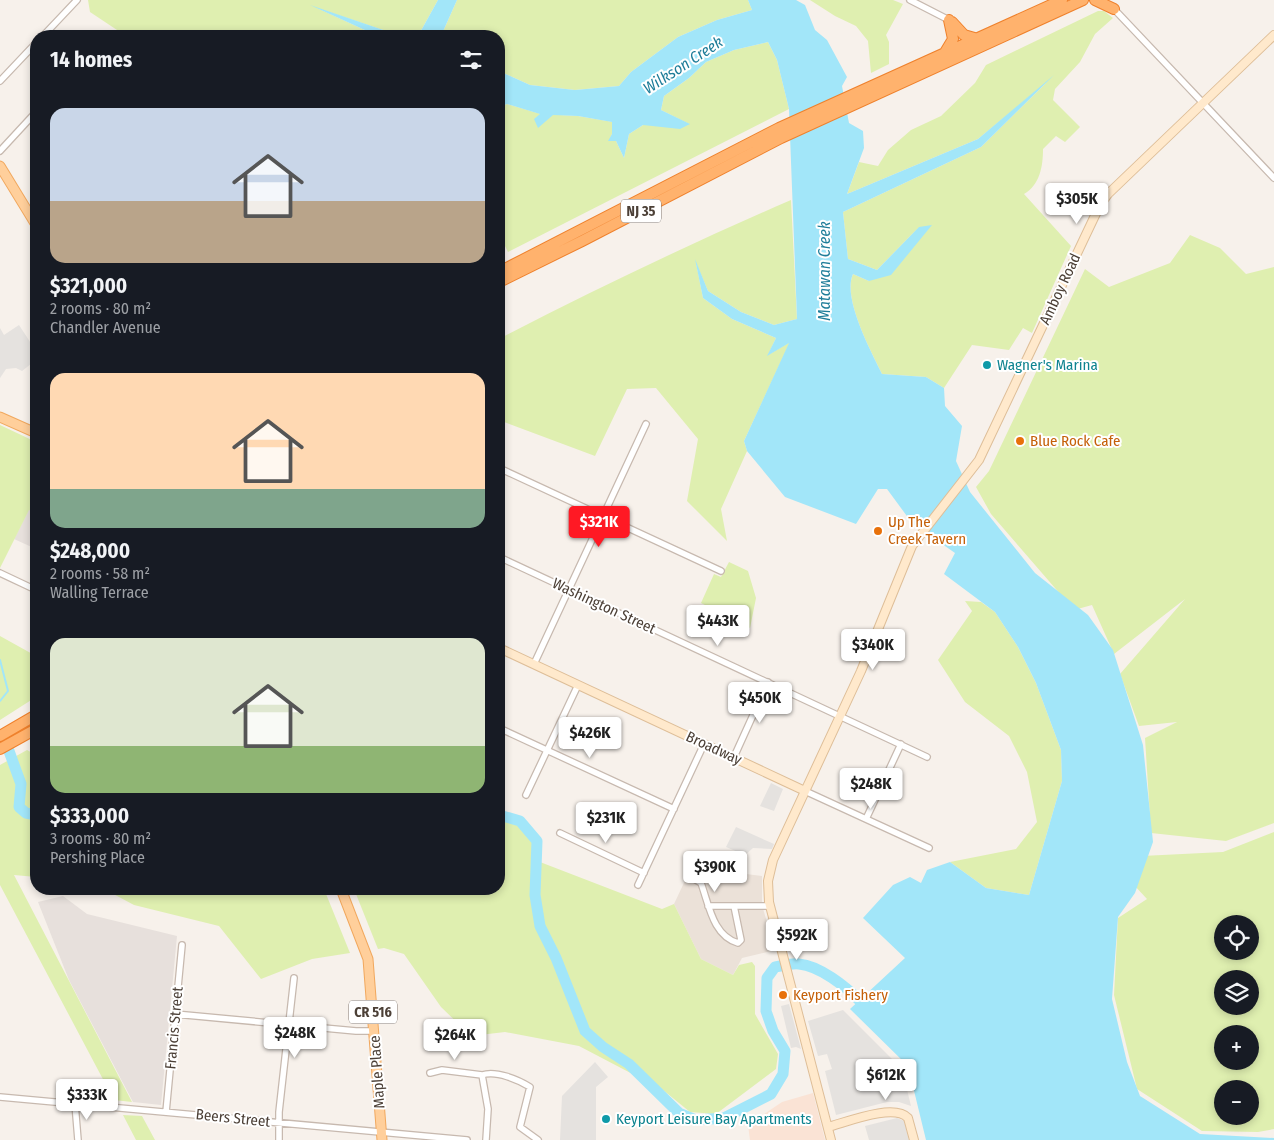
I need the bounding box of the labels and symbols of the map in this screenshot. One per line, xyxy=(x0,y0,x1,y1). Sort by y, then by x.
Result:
water label: Wilkson Creek xyxy=(640,32,726,98)
pin: $305K xyxy=(1042,182,1112,225)
road number: NJ 35 xyxy=(621,200,661,222)
water label: Matawan Creek xyxy=(815,221,834,321)
street label: Amboy Road xyxy=(1036,251,1084,327)
place label: Wagner's Marina xyxy=(997,356,1098,374)
marker: Wagner's Marina xyxy=(981,359,993,371)
place label: Blue Rock Cafe xyxy=(1030,432,1120,450)
marker: Blue Rock Cafe xyxy=(1014,435,1026,447)
pin: $321K xyxy=(564,506,634,548)
place label: Up The Creek Tavern xyxy=(888,513,966,548)
marker: Up The Creek Tavern xyxy=(872,525,884,537)
street label: Washington Street xyxy=(549,574,659,638)
pin: $443K xyxy=(683,604,753,647)
pin: $340K xyxy=(838,628,908,671)
pin: $450K xyxy=(725,682,795,724)
pin: $426K xyxy=(555,716,625,759)
street label: Broadway xyxy=(683,727,745,769)
pin: $248K xyxy=(836,768,906,810)
pin: $231K xyxy=(571,802,641,844)
pin: $390K xyxy=(680,850,750,893)
pin: $592K xyxy=(762,918,832,961)
street label: Francis Street xyxy=(161,986,187,1070)
place label: Keyport Fishery xyxy=(793,986,888,1004)
marker: Keyport Fishery xyxy=(777,989,789,1001)
road number: CR 516 xyxy=(349,1000,397,1024)
pin: $248K xyxy=(260,1016,330,1059)
pin: $264K xyxy=(420,1018,490,1061)
street label: Maple Place xyxy=(365,1035,389,1109)
pin: $612K xyxy=(851,1058,921,1101)
pin: $333K xyxy=(52,1078,122,1121)
street label: Beers Street xyxy=(195,1105,271,1131)
place label: Keyport Leisure Bay Apartments xyxy=(616,1110,812,1128)
marker: Keyport Leisure Bay Apartments xyxy=(600,1113,612,1125)

